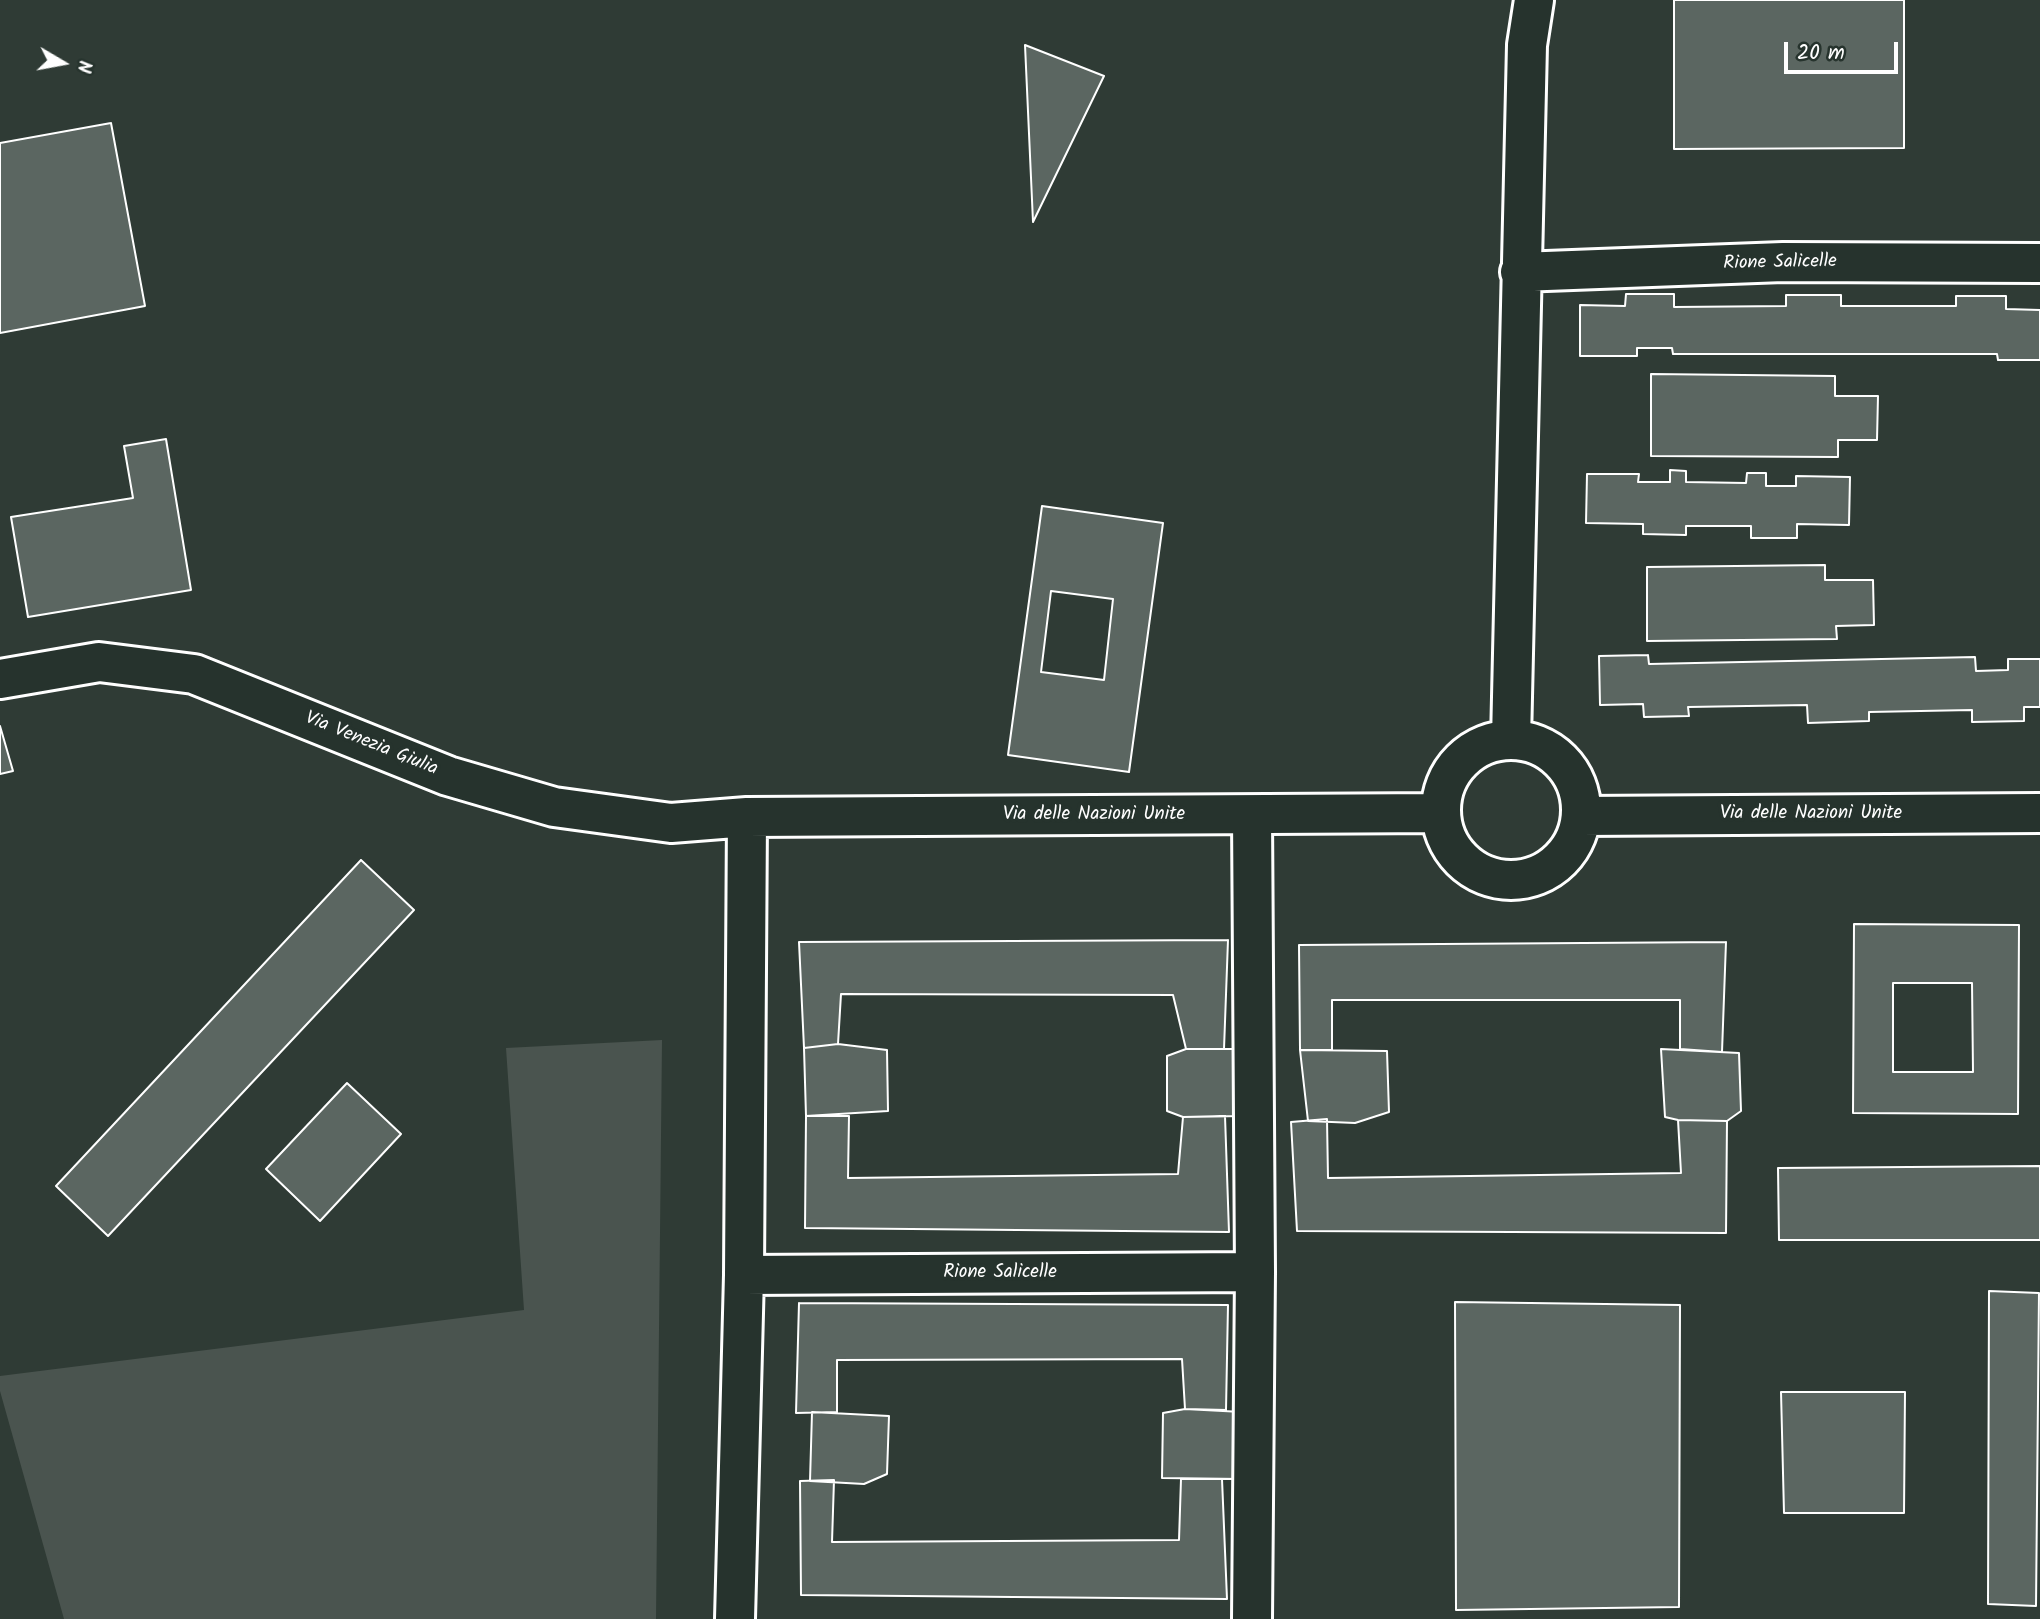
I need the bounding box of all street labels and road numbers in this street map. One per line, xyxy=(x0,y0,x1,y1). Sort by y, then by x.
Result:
street label: Rione Salicelle xyxy=(1723,252,1837,276)
street label: Via Venezia Giulia xyxy=(301,708,441,782)
street label: Via delle Nazioni Unite xyxy=(1720,804,1902,826)
street label: Via delle Nazioni Unite xyxy=(1003,805,1185,827)
street label: Rione Salicelle xyxy=(943,1263,1057,1285)

